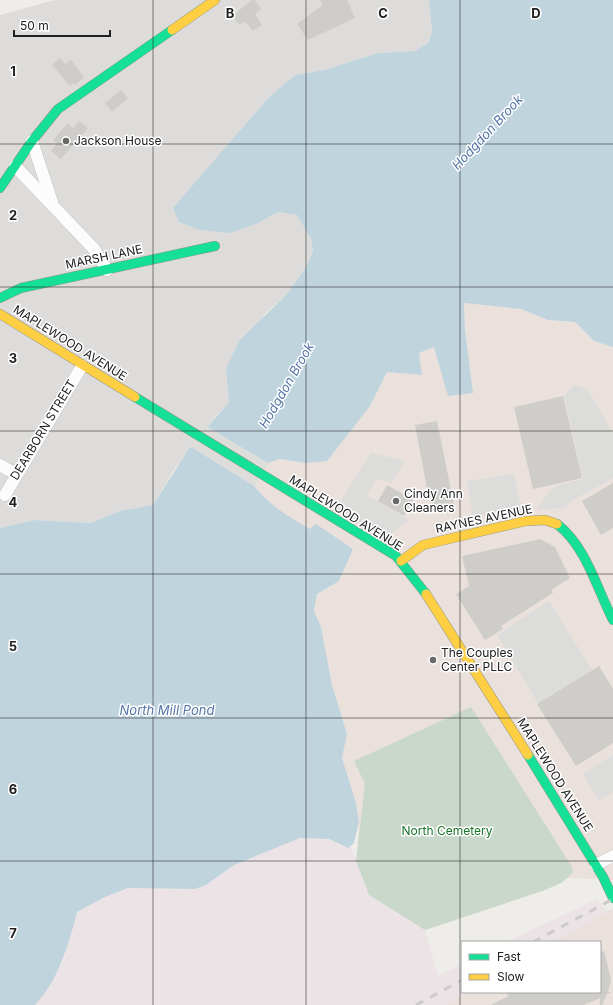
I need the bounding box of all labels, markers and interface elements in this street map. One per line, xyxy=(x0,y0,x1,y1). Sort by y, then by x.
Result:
text: B xyxy=(226,5,235,21)
text: C xyxy=(378,5,388,21)
text: D xyxy=(531,5,541,21)
scale bar xyxy=(14,12,110,38)
text: 50 m xyxy=(20,18,49,33)
text: 1 xyxy=(10,63,16,79)
water label: Hodgdon Brook xyxy=(448,91,526,173)
place label: Jackson House xyxy=(74,133,162,148)
marker: Jackson House xyxy=(61,136,71,146)
text: 2 xyxy=(9,207,17,223)
street label: MARSH LANE xyxy=(64,241,144,272)
street label: MAPLEWOOD AVENUE xyxy=(11,301,130,384)
water label: Hodgdon Brook xyxy=(255,338,317,431)
text: 3 xyxy=(9,350,17,366)
street label: DEARBORN STREET xyxy=(7,377,79,483)
street label: MAPLEWOOD AVENUE xyxy=(287,471,406,554)
place label: Cindy Ann Cleaners xyxy=(404,486,463,515)
text: 4 xyxy=(9,494,18,510)
marker: Cindy Ann Cleaners xyxy=(391,496,401,506)
street label: RAYNES AVENUE xyxy=(434,501,534,536)
text: 5 xyxy=(9,638,17,654)
place label: The Couples Center PLLC xyxy=(441,645,513,674)
marker: The Couples Center PLLC xyxy=(428,655,438,665)
water label: North Mill Pond xyxy=(120,702,214,718)
street label: MAPLEWOOD AVENUE xyxy=(514,715,597,834)
text: 6 xyxy=(9,781,17,797)
park label: North Cemetery xyxy=(402,823,493,838)
text: 7 xyxy=(9,925,17,941)
legend xyxy=(461,941,601,993)
text: Fast xyxy=(497,949,521,964)
text: Slow xyxy=(497,969,525,984)

